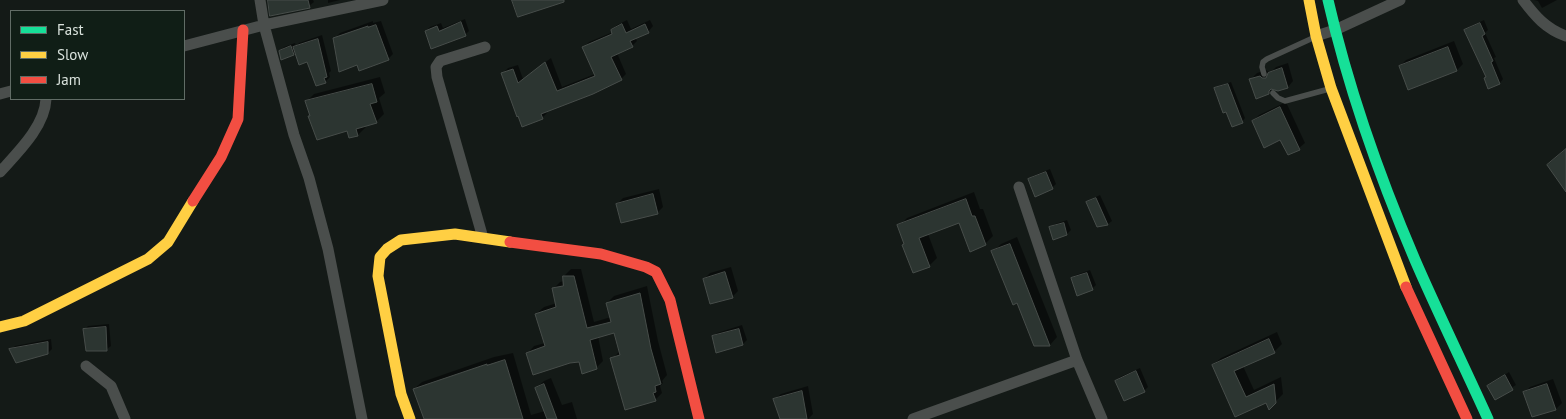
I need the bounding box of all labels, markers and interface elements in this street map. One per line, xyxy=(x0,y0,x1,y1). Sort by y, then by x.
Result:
legend xyxy=(10,10,185,100)
text: Fast xyxy=(57,20,84,39)
text: Slow xyxy=(57,45,88,64)
text: Jam xyxy=(57,70,81,89)

